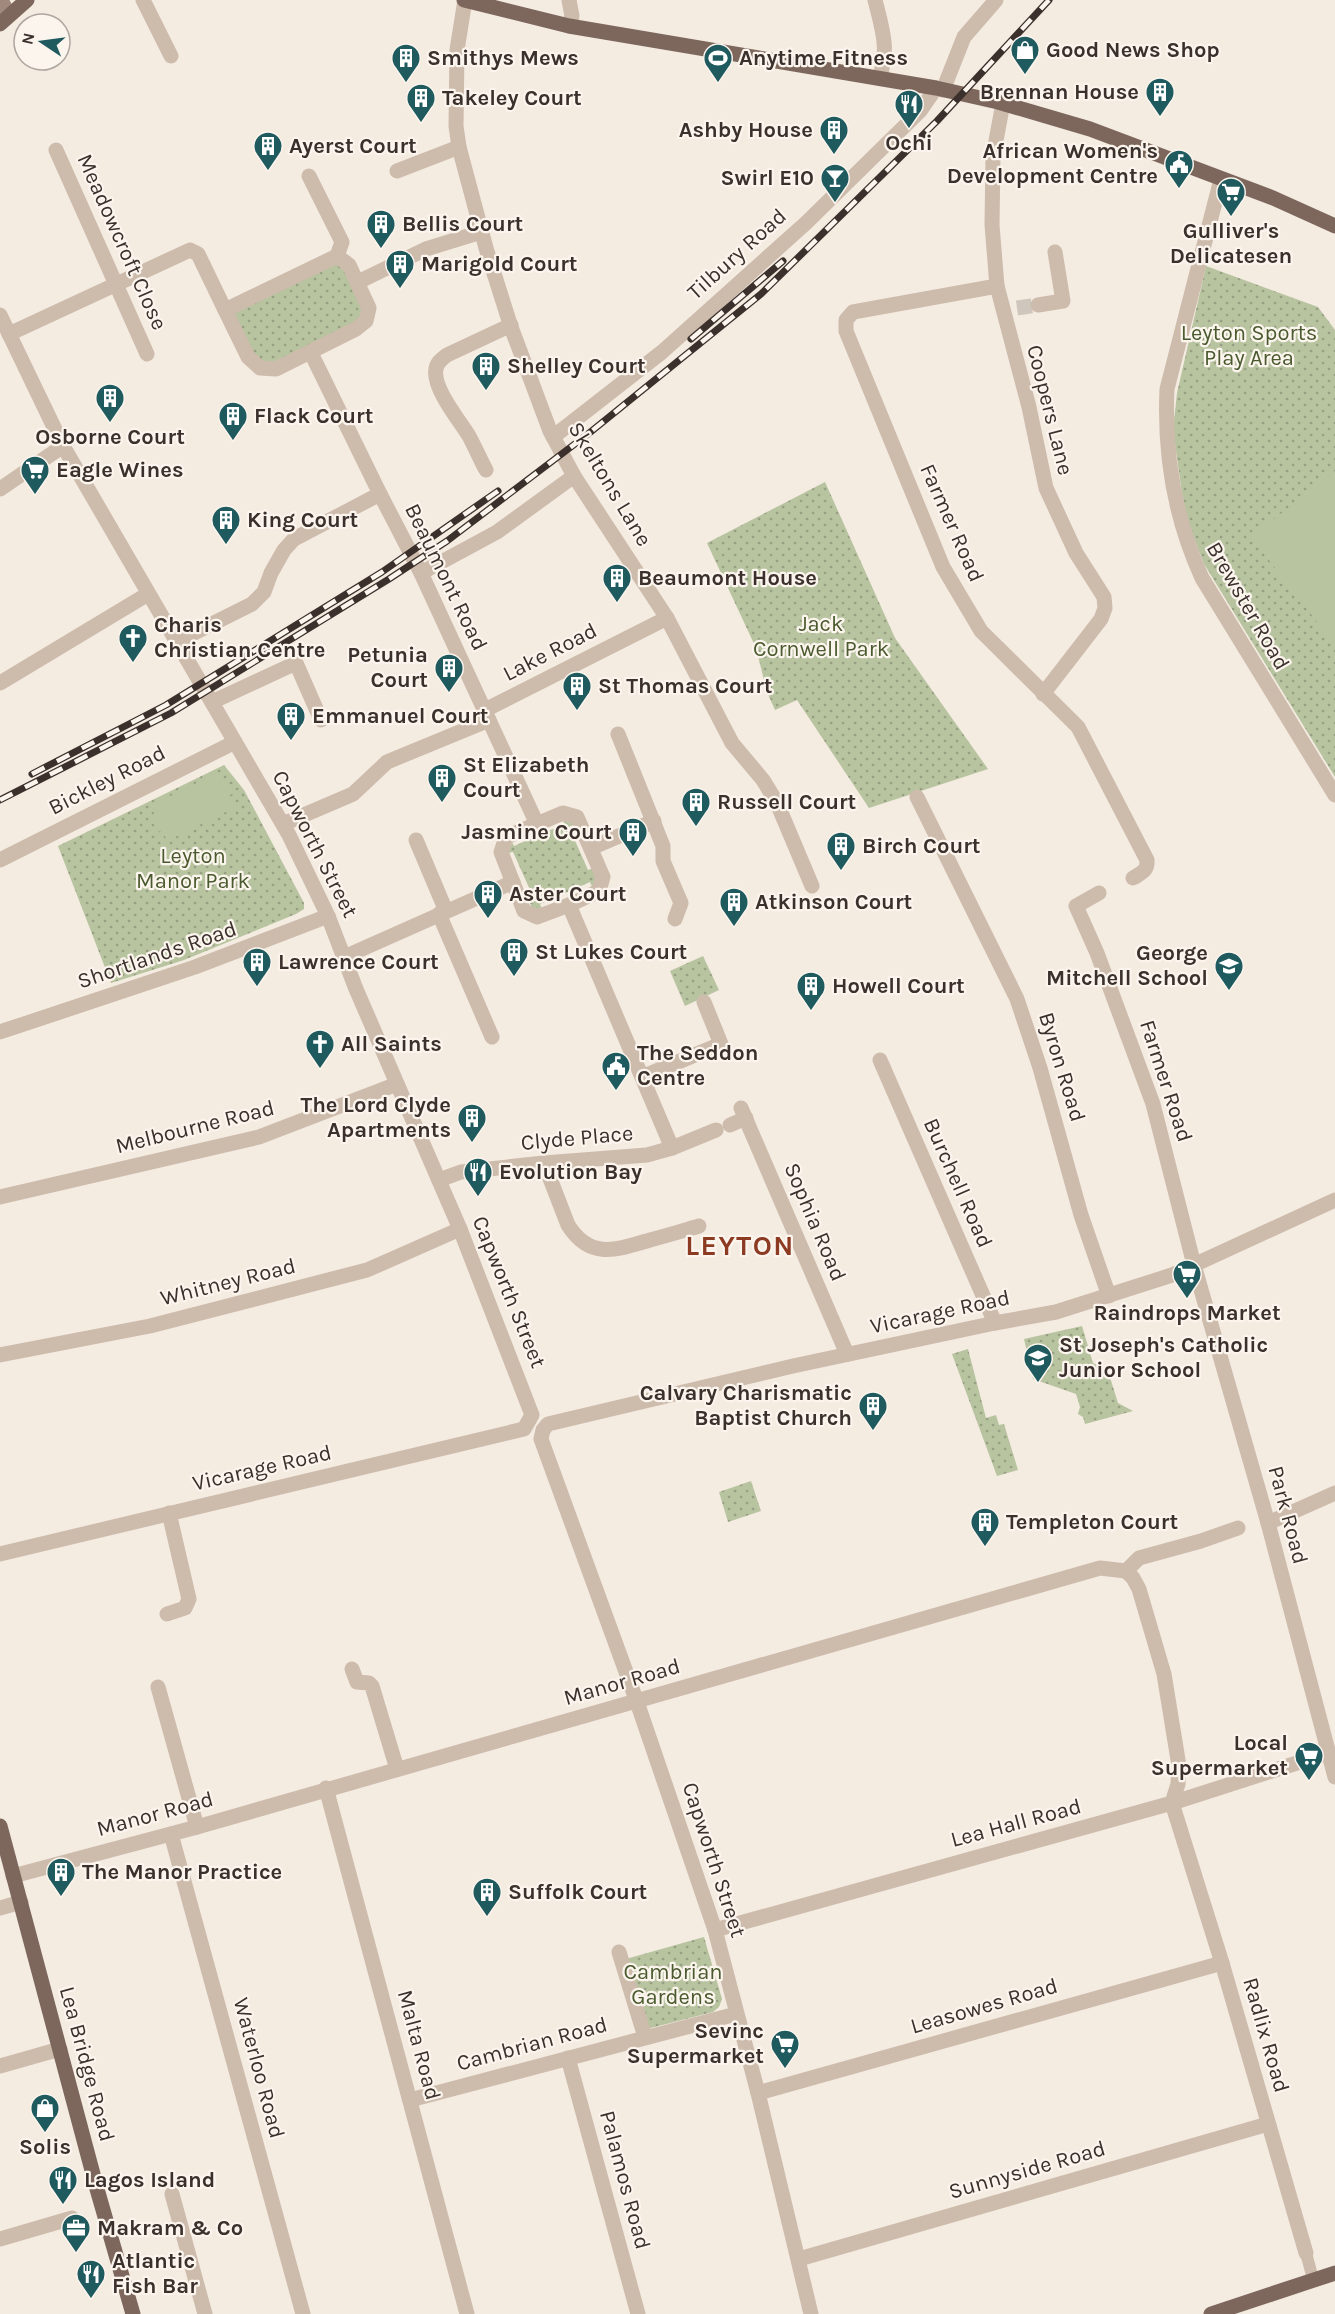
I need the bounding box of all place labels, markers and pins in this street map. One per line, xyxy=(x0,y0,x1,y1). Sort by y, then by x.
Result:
shop icon: Good News Shop xyxy=(1009,34,1041,76)
place label: Good News Shop xyxy=(1046,37,1220,63)
building icon: Smithys Mews xyxy=(390,42,422,84)
sports icon: Anytime Fitness xyxy=(702,42,734,84)
place label: Smithys Mews xyxy=(427,45,579,71)
place label: Anytime Fitness xyxy=(739,45,908,71)
building icon: Brennan House xyxy=(1144,76,1176,118)
place label: Brennan House xyxy=(980,79,1139,105)
building icon: Takeley Court xyxy=(405,82,437,124)
place label: Takeley Court xyxy=(442,85,582,111)
restaurant icon: Ochi xyxy=(893,88,925,130)
building icon: Ashby House xyxy=(818,114,850,156)
place label: Ashby House xyxy=(679,117,813,143)
building icon: Ayerst Court xyxy=(252,130,284,172)
place label: Ochi xyxy=(885,130,933,156)
place label: Ayerst Court xyxy=(289,133,417,159)
place label: African Women's Development Centre xyxy=(947,138,1158,189)
public building icon: African Women's Development Centre xyxy=(1163,148,1195,190)
bar icon: Swirl E10 xyxy=(819,162,851,204)
place label: Swirl E10 xyxy=(721,165,814,191)
supermarket icon: Gulliver's Delicatesen xyxy=(1215,176,1247,218)
building icon: Bellis Court xyxy=(365,208,397,250)
place label: Bellis Court xyxy=(402,211,524,237)
place label: Gulliver's Delicatesen xyxy=(1170,218,1292,269)
building icon: Marigold Court xyxy=(384,248,416,290)
place label: Marigold Court xyxy=(421,251,578,277)
building icon: Shelley Court xyxy=(470,350,502,392)
place label: Shelley Court xyxy=(507,353,646,379)
building icon: Osborne Court xyxy=(94,382,126,424)
building icon: Flack Court xyxy=(217,400,249,442)
place label: Flack Court xyxy=(254,403,374,429)
place label: Osborne Court xyxy=(35,424,185,450)
supermarket icon: Eagle Wines xyxy=(19,454,51,496)
place label: Eagle Wines xyxy=(56,457,184,483)
building icon: King Court xyxy=(210,504,242,546)
place label: King Court xyxy=(247,507,358,533)
building icon: Beaumont House xyxy=(601,562,633,604)
place label: Beaumont House xyxy=(638,565,817,591)
place label: Charis Christian Centre xyxy=(154,612,325,663)
church icon: Charis Christian Centre xyxy=(117,622,149,664)
place label: Petunia Court xyxy=(347,642,428,693)
building icon: Petunia Court xyxy=(433,652,465,694)
building icon: St Thomas Court xyxy=(561,670,593,712)
place label: St Thomas Court xyxy=(598,673,773,699)
building icon: Emmanuel Court xyxy=(275,700,307,742)
place label: Emmanuel Court xyxy=(312,703,489,729)
place label: St Elizabeth Court xyxy=(463,752,589,803)
building icon: St Elizabeth Court xyxy=(426,762,458,804)
building icon: Russell Court xyxy=(680,786,712,828)
place label: Russell Court xyxy=(717,789,857,815)
building icon: Jasmine Court xyxy=(617,816,649,858)
place label: Jasmine Court xyxy=(461,819,612,845)
building icon: Birch Court xyxy=(825,830,857,872)
place label: Birch Court xyxy=(862,833,981,859)
building icon: Aster Court xyxy=(472,878,504,920)
place label: Aster Court xyxy=(509,881,627,907)
building icon: Atkinson Court xyxy=(718,886,750,928)
place label: Atkinson Court xyxy=(755,889,913,915)
building icon: St Lukes Court xyxy=(498,936,530,978)
place label: St Lukes Court xyxy=(535,939,688,965)
place label: George Mitchell School xyxy=(1046,940,1208,991)
building icon: Lawrence Court xyxy=(241,946,273,988)
place label: Lawrence Court xyxy=(278,949,439,975)
school or university icon: George Mitchell School xyxy=(1213,950,1245,992)
building icon: Howell Court xyxy=(795,970,827,1012)
place label: Howell Court xyxy=(832,973,965,999)
church icon: All Saints xyxy=(304,1028,336,1070)
place label: All Saints xyxy=(341,1031,442,1057)
place label: The Seddon Centre xyxy=(637,1040,758,1091)
public building icon: The Seddon Centre xyxy=(600,1050,632,1092)
place label: The Lord Clyde Apartments xyxy=(300,1092,451,1143)
building icon: The Lord Clyde Apartments xyxy=(456,1102,488,1144)
restaurant icon: Evolution Bay xyxy=(462,1156,494,1198)
place label: Evolution Bay xyxy=(499,1159,642,1185)
supermarket icon: Raindrops Market xyxy=(1171,1258,1203,1300)
place label: Raindrops Market xyxy=(1093,1300,1281,1326)
place label: St Joseph's Catholic Junior School xyxy=(1059,1332,1268,1383)
school or university icon: St Joseph's Catholic Junior School xyxy=(1022,1342,1054,1384)
place label: Calvary Charismatic Baptist Church xyxy=(640,1380,852,1431)
building icon: Calvary Charismatic Baptist Church xyxy=(857,1390,889,1432)
building icon: Templeton Court xyxy=(969,1506,1001,1548)
place label: Templeton Court xyxy=(1006,1509,1178,1535)
place label: Local Supermarket xyxy=(1151,1730,1288,1781)
supermarket icon: Local Supermarket xyxy=(1293,1740,1325,1782)
building icon: The Manor Practice xyxy=(45,1856,77,1898)
place label: The Manor Practice xyxy=(82,1859,282,1885)
building icon: Suffolk Court xyxy=(471,1876,503,1918)
place label: Suffolk Court xyxy=(508,1879,648,1905)
place label: Sevinc Supermarket xyxy=(627,2018,764,2069)
supermarket icon: Sevinc Supermarket xyxy=(769,2028,801,2070)
shop icon: Solis xyxy=(29,2092,61,2134)
place label: Solis xyxy=(19,2134,71,2160)
restaurant icon: Lagos Island xyxy=(47,2164,79,2206)
place label: Lagos Island xyxy=(84,2167,215,2193)
office icon: Makram & Co xyxy=(60,2212,92,2254)
place label: Makram & Co xyxy=(97,2215,243,2241)
place label: Atlantic Fish Bar xyxy=(112,2248,198,2299)
restaurant icon: Atlantic Fish Bar xyxy=(75,2258,107,2300)

